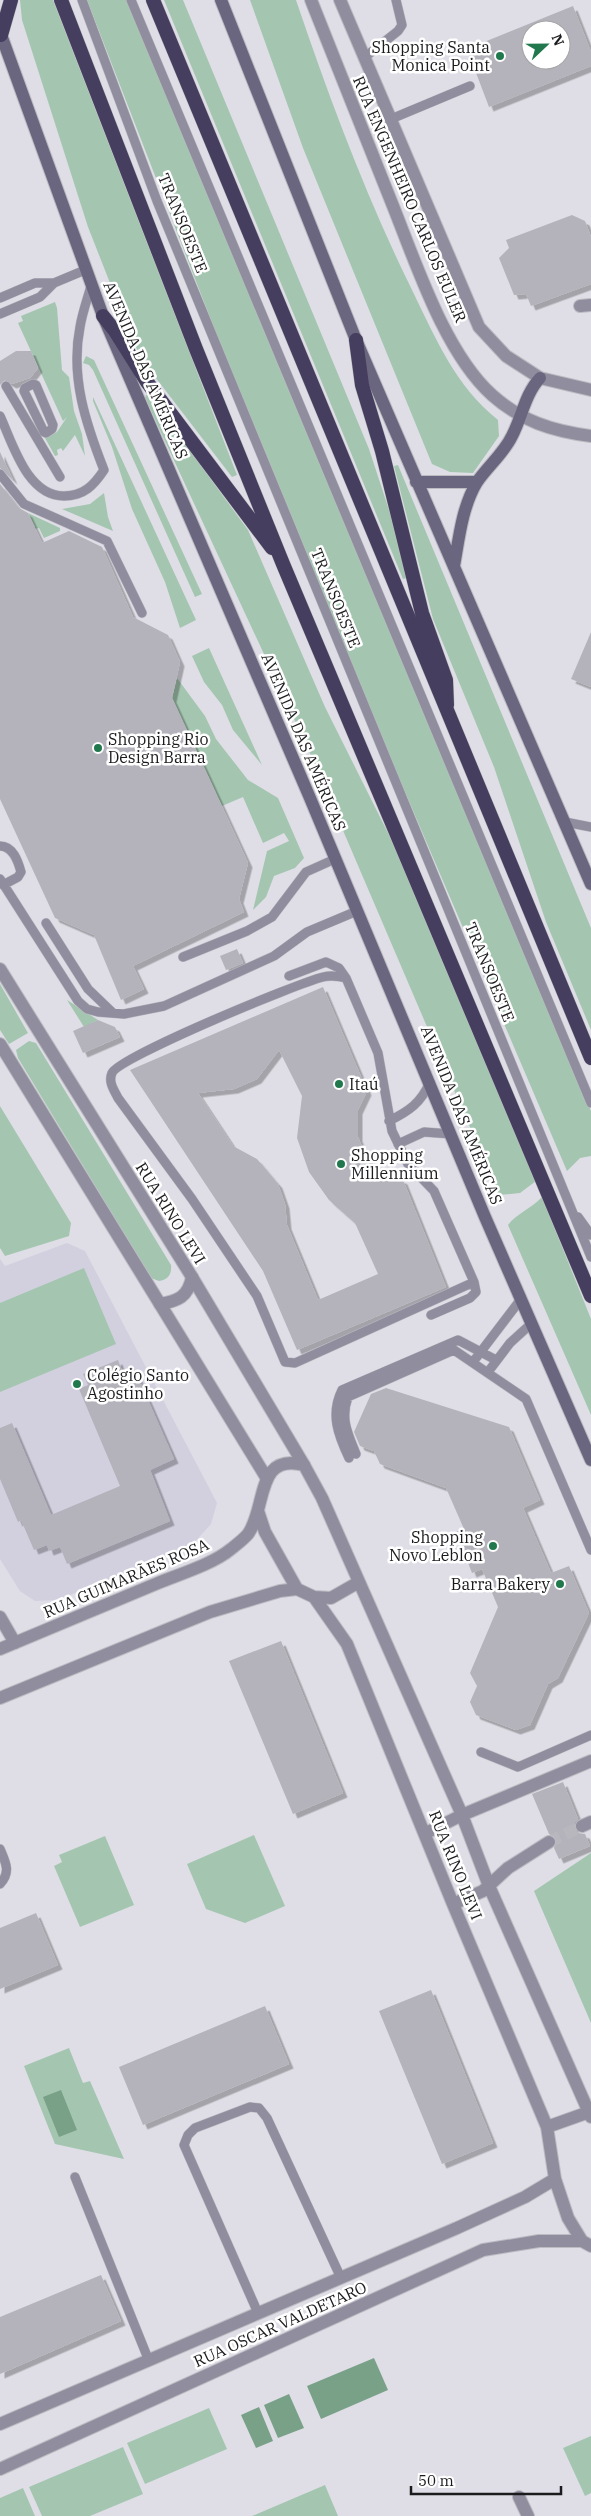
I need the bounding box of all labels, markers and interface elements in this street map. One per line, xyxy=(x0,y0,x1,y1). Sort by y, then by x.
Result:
north arrow xyxy=(521,20,571,70)
text: N xyxy=(548,32,568,49)
place label: Shopping Santa Monica Point xyxy=(372,37,490,75)
marker: Shopping Santa Monica Point xyxy=(494,50,506,62)
street label: RUA ENGENHEIRO CARLOS EULER xyxy=(349,73,471,326)
street label: TRANSOESTE xyxy=(154,170,212,276)
street label: AVENIDA DAS AMÉRICAS xyxy=(99,278,194,462)
street label: TRANSOESTE xyxy=(307,545,365,651)
street label: AVENIDA DAS AMÉRICAS xyxy=(257,650,352,834)
place label: Shopping Rio Design Barra xyxy=(108,729,209,767)
marker: Shopping Rio Design Barra xyxy=(92,742,104,754)
street label: TRANSOESTE xyxy=(461,919,519,1025)
street label: AVENIDA DAS AMÉRICAS xyxy=(417,1022,508,1208)
place label: Itaú xyxy=(349,1074,379,1094)
marker: Itaú xyxy=(333,1078,345,1090)
place label: Shopping Millennium xyxy=(351,1145,439,1183)
street label: RUA RINO LEVI xyxy=(132,1158,210,1268)
marker: Shopping Millennium xyxy=(335,1158,347,1170)
place label: Colégio Santo Agostinho xyxy=(87,1365,189,1403)
marker: Colégio Santo Agostinho xyxy=(71,1378,83,1390)
place label: Shopping Novo Leblon xyxy=(389,1527,483,1565)
street label: RUA GUIMARÃES ROSA xyxy=(40,1534,212,1622)
marker: Shopping Novo Leblon xyxy=(487,1540,499,1552)
place label: Barra Bakery xyxy=(451,1574,550,1594)
marker: Barra Bakery xyxy=(554,1578,566,1590)
street label: RUA RINO LEVI xyxy=(425,1807,487,1923)
street label: RUA OSCAR VALDETARO xyxy=(190,2277,370,2371)
scale bar xyxy=(411,2464,561,2496)
text: 50 m xyxy=(418,2471,454,2490)

